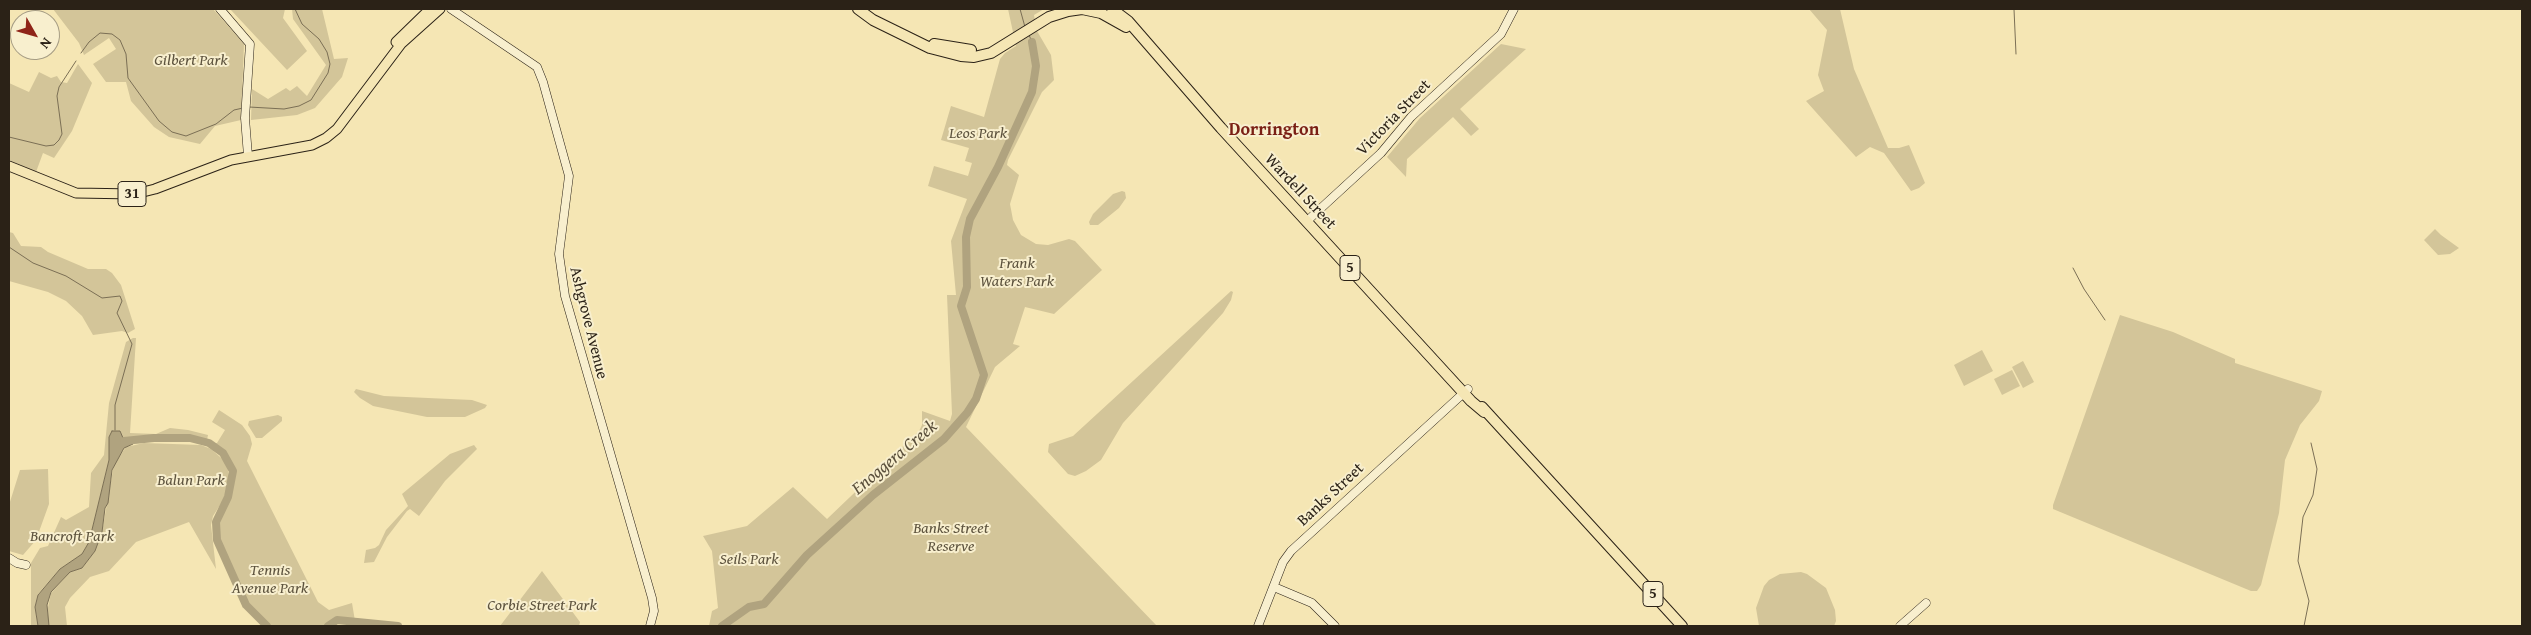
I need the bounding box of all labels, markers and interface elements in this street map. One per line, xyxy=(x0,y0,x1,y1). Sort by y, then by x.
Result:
north arrow xyxy=(10,10,60,60)
text: N xyxy=(35,34,57,53)
park label: Gilbert Park xyxy=(154,51,228,71)
street label: Victoria Street xyxy=(1353,76,1435,160)
district label: Dorrington xyxy=(1229,119,1319,141)
park label: Leos Park xyxy=(949,124,1007,144)
street label: Wardell Street xyxy=(1260,150,1340,234)
road number: 31 xyxy=(118,182,146,206)
park label: Frank Waters Park xyxy=(980,254,1054,292)
road number: 5 xyxy=(1340,256,1360,280)
street label: Ashgrove Avenue xyxy=(565,265,611,381)
water label: Enoggera Creek xyxy=(848,416,942,500)
street label: Banks Street xyxy=(1294,459,1368,531)
park label: Balun Park xyxy=(157,471,225,491)
park label: Banks Street Reserve xyxy=(913,519,989,557)
park label: Bancroft Park xyxy=(30,527,114,547)
park label: Seils Park xyxy=(719,550,779,570)
park label: Tennis Avenue Park xyxy=(232,561,308,599)
road number: 5 xyxy=(1643,582,1663,606)
park label: Corbie Street Park xyxy=(487,596,597,616)

